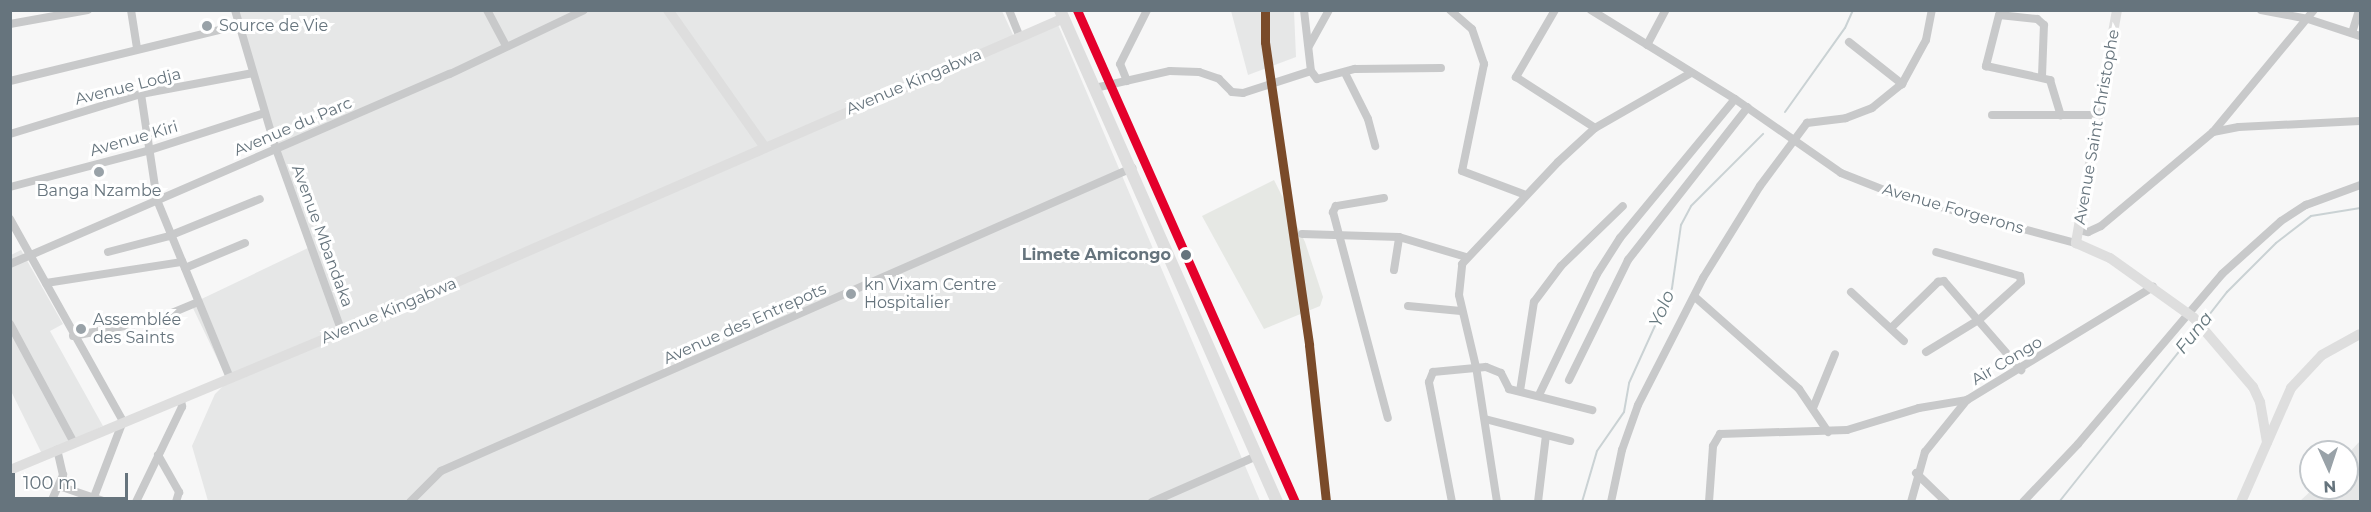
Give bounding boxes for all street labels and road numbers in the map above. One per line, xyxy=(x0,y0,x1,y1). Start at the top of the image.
street label: Avenue Saint Christophe xyxy=(2070,28,2124,226)
street label: Avenue Kingabwa xyxy=(843,45,985,119)
street label: Avenue Lodja xyxy=(73,65,183,109)
street label: Avenue du Parc xyxy=(231,93,355,161)
street label: Avenue Kiri xyxy=(88,117,180,161)
street label: Avenue Mbandaka xyxy=(287,162,357,310)
street label: Avenue Forgerons xyxy=(1880,180,2026,238)
street label: Avenue Kingabwa xyxy=(318,274,460,348)
street label: Avenue des Entrepots xyxy=(661,279,829,369)
street label: Air Congo xyxy=(1968,332,2046,390)

